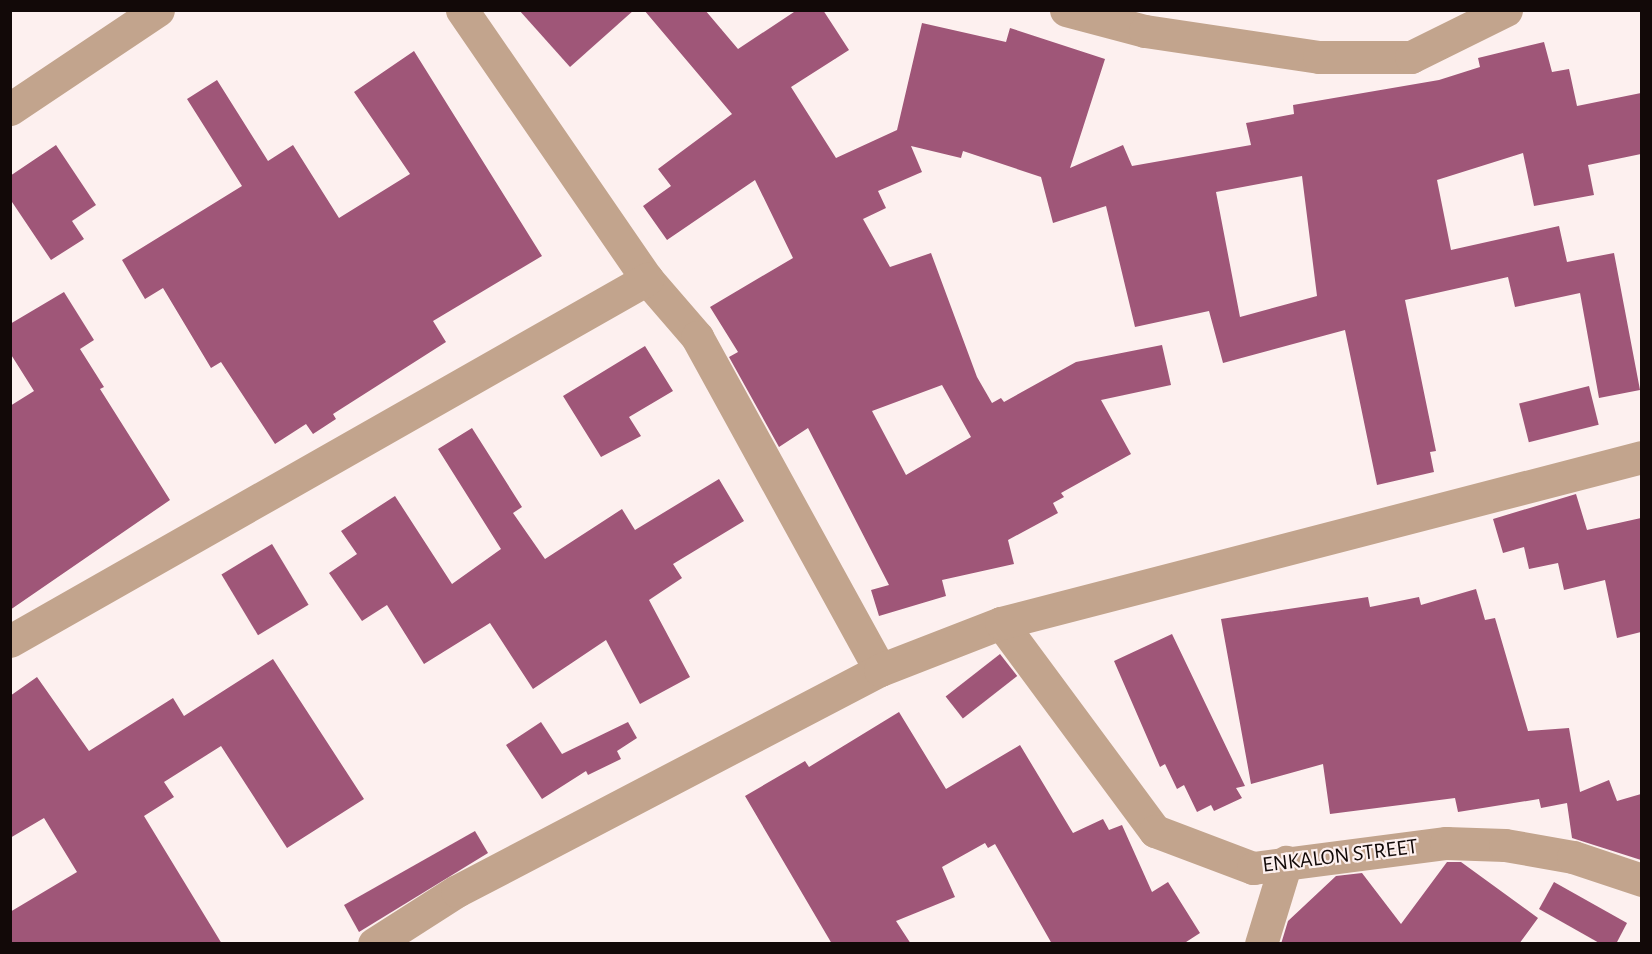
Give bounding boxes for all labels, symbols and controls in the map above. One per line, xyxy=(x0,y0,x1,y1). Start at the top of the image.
street label: ENKALON STREET xyxy=(1261,833,1419,879)

